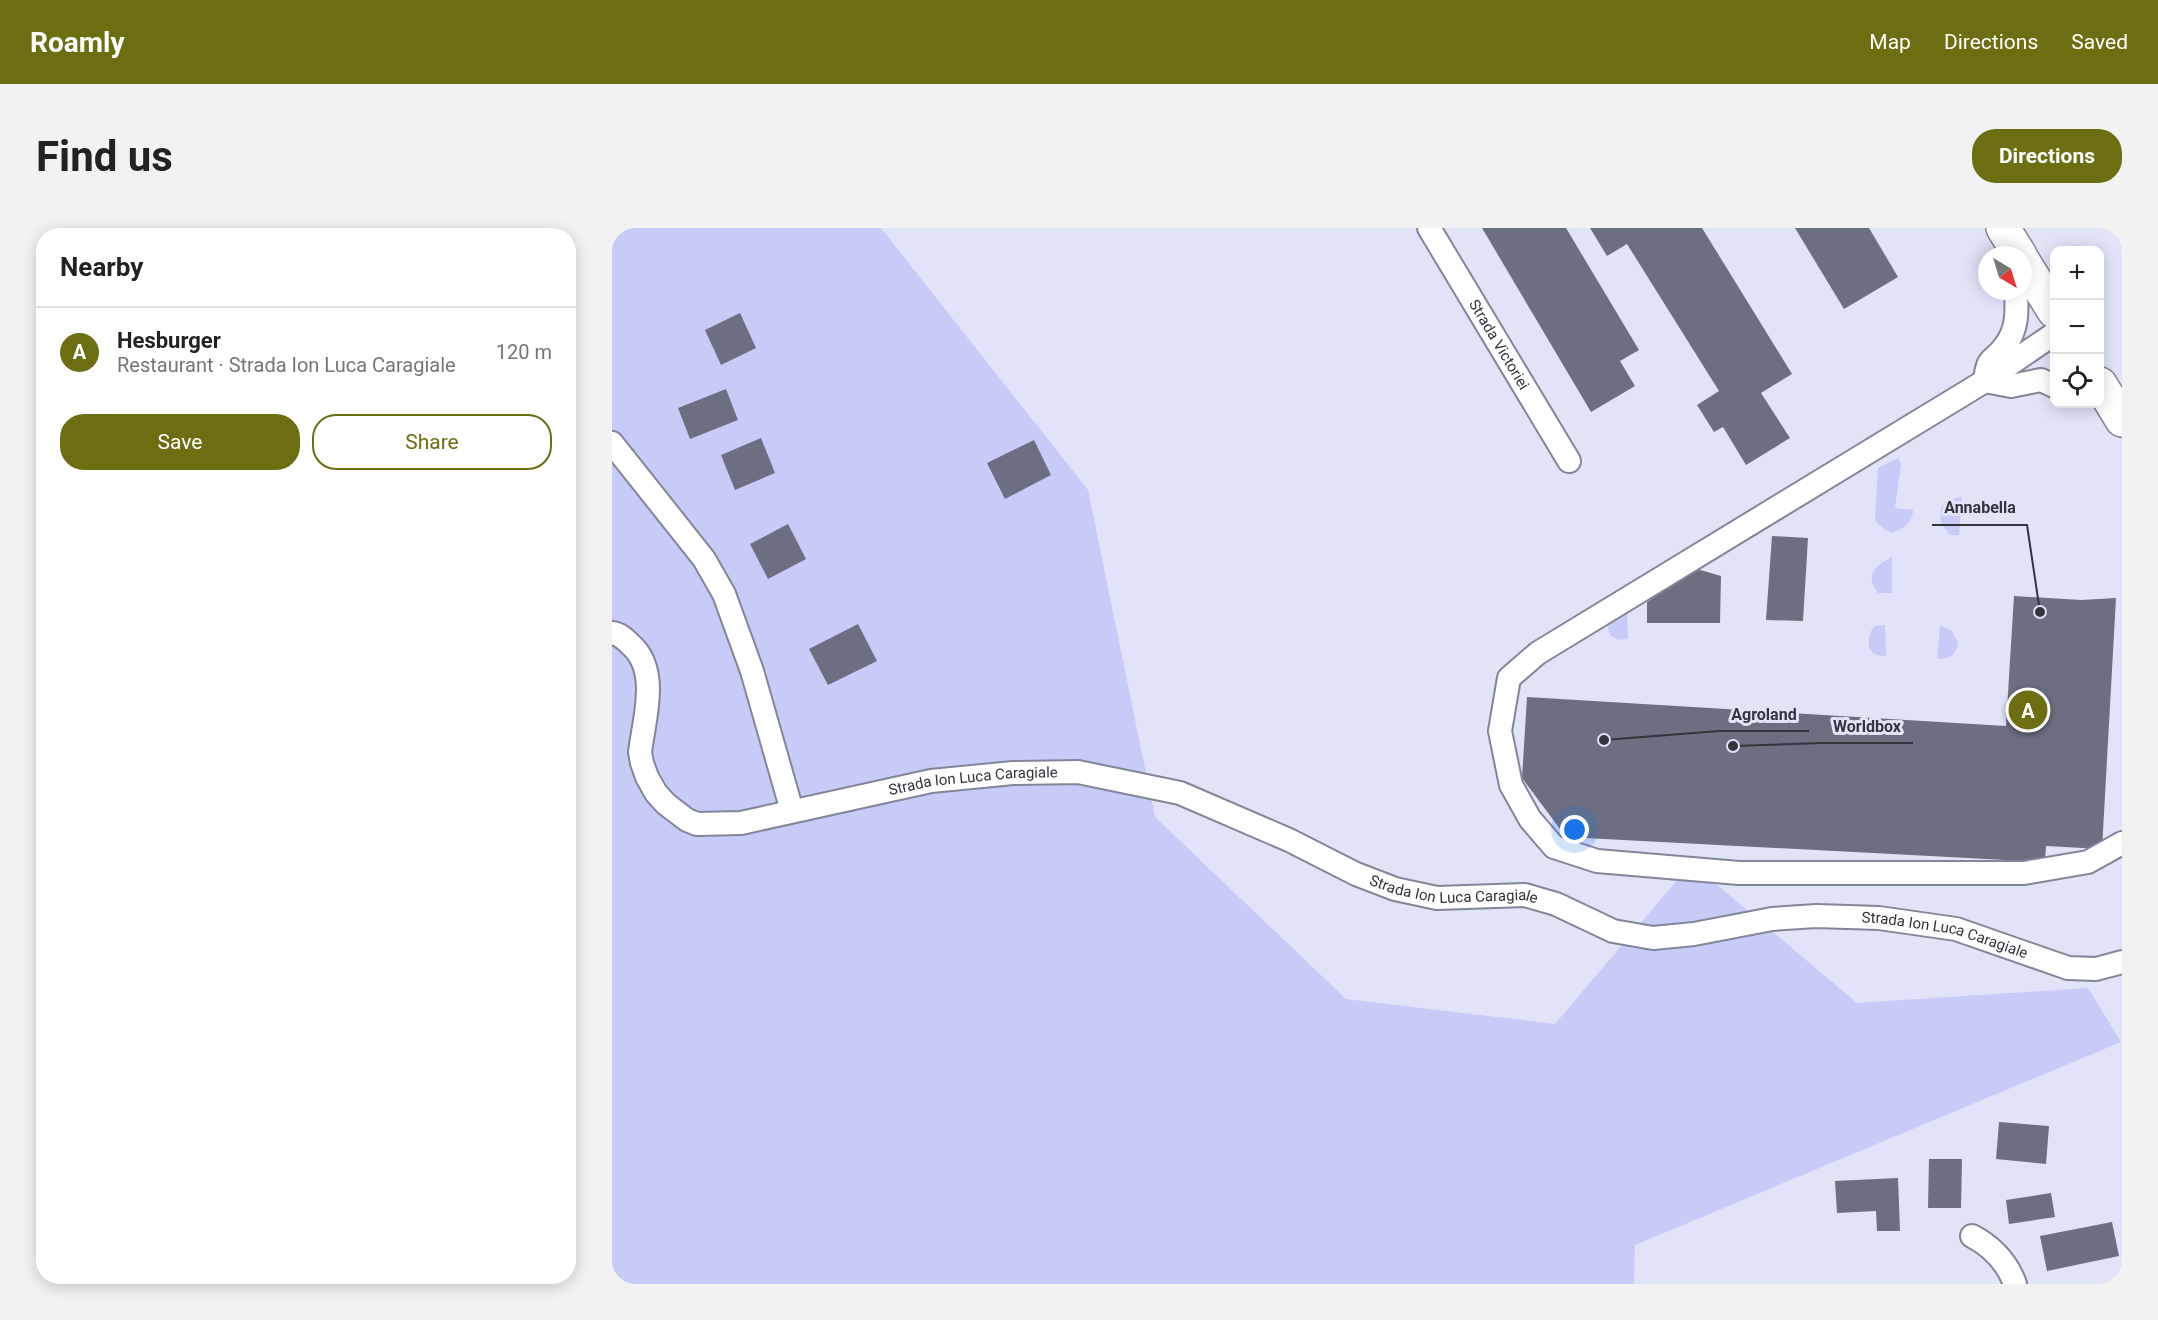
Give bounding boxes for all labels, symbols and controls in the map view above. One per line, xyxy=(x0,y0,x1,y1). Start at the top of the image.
text: Roamly xyxy=(30,26,125,59)
text: Map xyxy=(1869,30,1911,54)
text: Directions xyxy=(1944,30,2038,54)
text: Saved xyxy=(2071,30,2128,54)
button: Directions xyxy=(1972,129,2122,183)
text: Find us xyxy=(36,132,173,181)
north arrow xyxy=(1978,246,2032,300)
map controls xyxy=(2050,246,2104,408)
button: + xyxy=(2050,246,2104,300)
text: Nearby xyxy=(60,252,143,282)
street label: Strada Victoriei xyxy=(1465,296,1533,393)
button: − xyxy=(2050,300,2104,354)
text: Hesburger xyxy=(117,328,221,353)
text: A xyxy=(73,340,86,364)
text: 120 m xyxy=(496,340,552,364)
text: Restaurant · Strada Ion Luca Caragiale xyxy=(117,353,456,377)
button: locate xyxy=(2050,354,2104,408)
button: Save xyxy=(60,414,300,470)
button: Share xyxy=(312,414,552,470)
callout: Annabella xyxy=(1932,491,2027,525)
text: Annabella xyxy=(1944,498,2016,517)
pin: A xyxy=(2008,688,2048,732)
callout: Agroland xyxy=(1719,697,1809,731)
text: Agroland xyxy=(1731,705,1797,724)
callout: Worldbox xyxy=(1821,709,1913,743)
text: Worldbox xyxy=(1833,717,1902,736)
street label: Strada Ion Luca Caragiale xyxy=(887,763,1058,799)
your location xyxy=(1560,815,1589,844)
street label: Strada Ion Luca Caragiale xyxy=(1367,871,1540,907)
street label: Strada Ion Luca Caragiale xyxy=(1861,908,2030,962)

